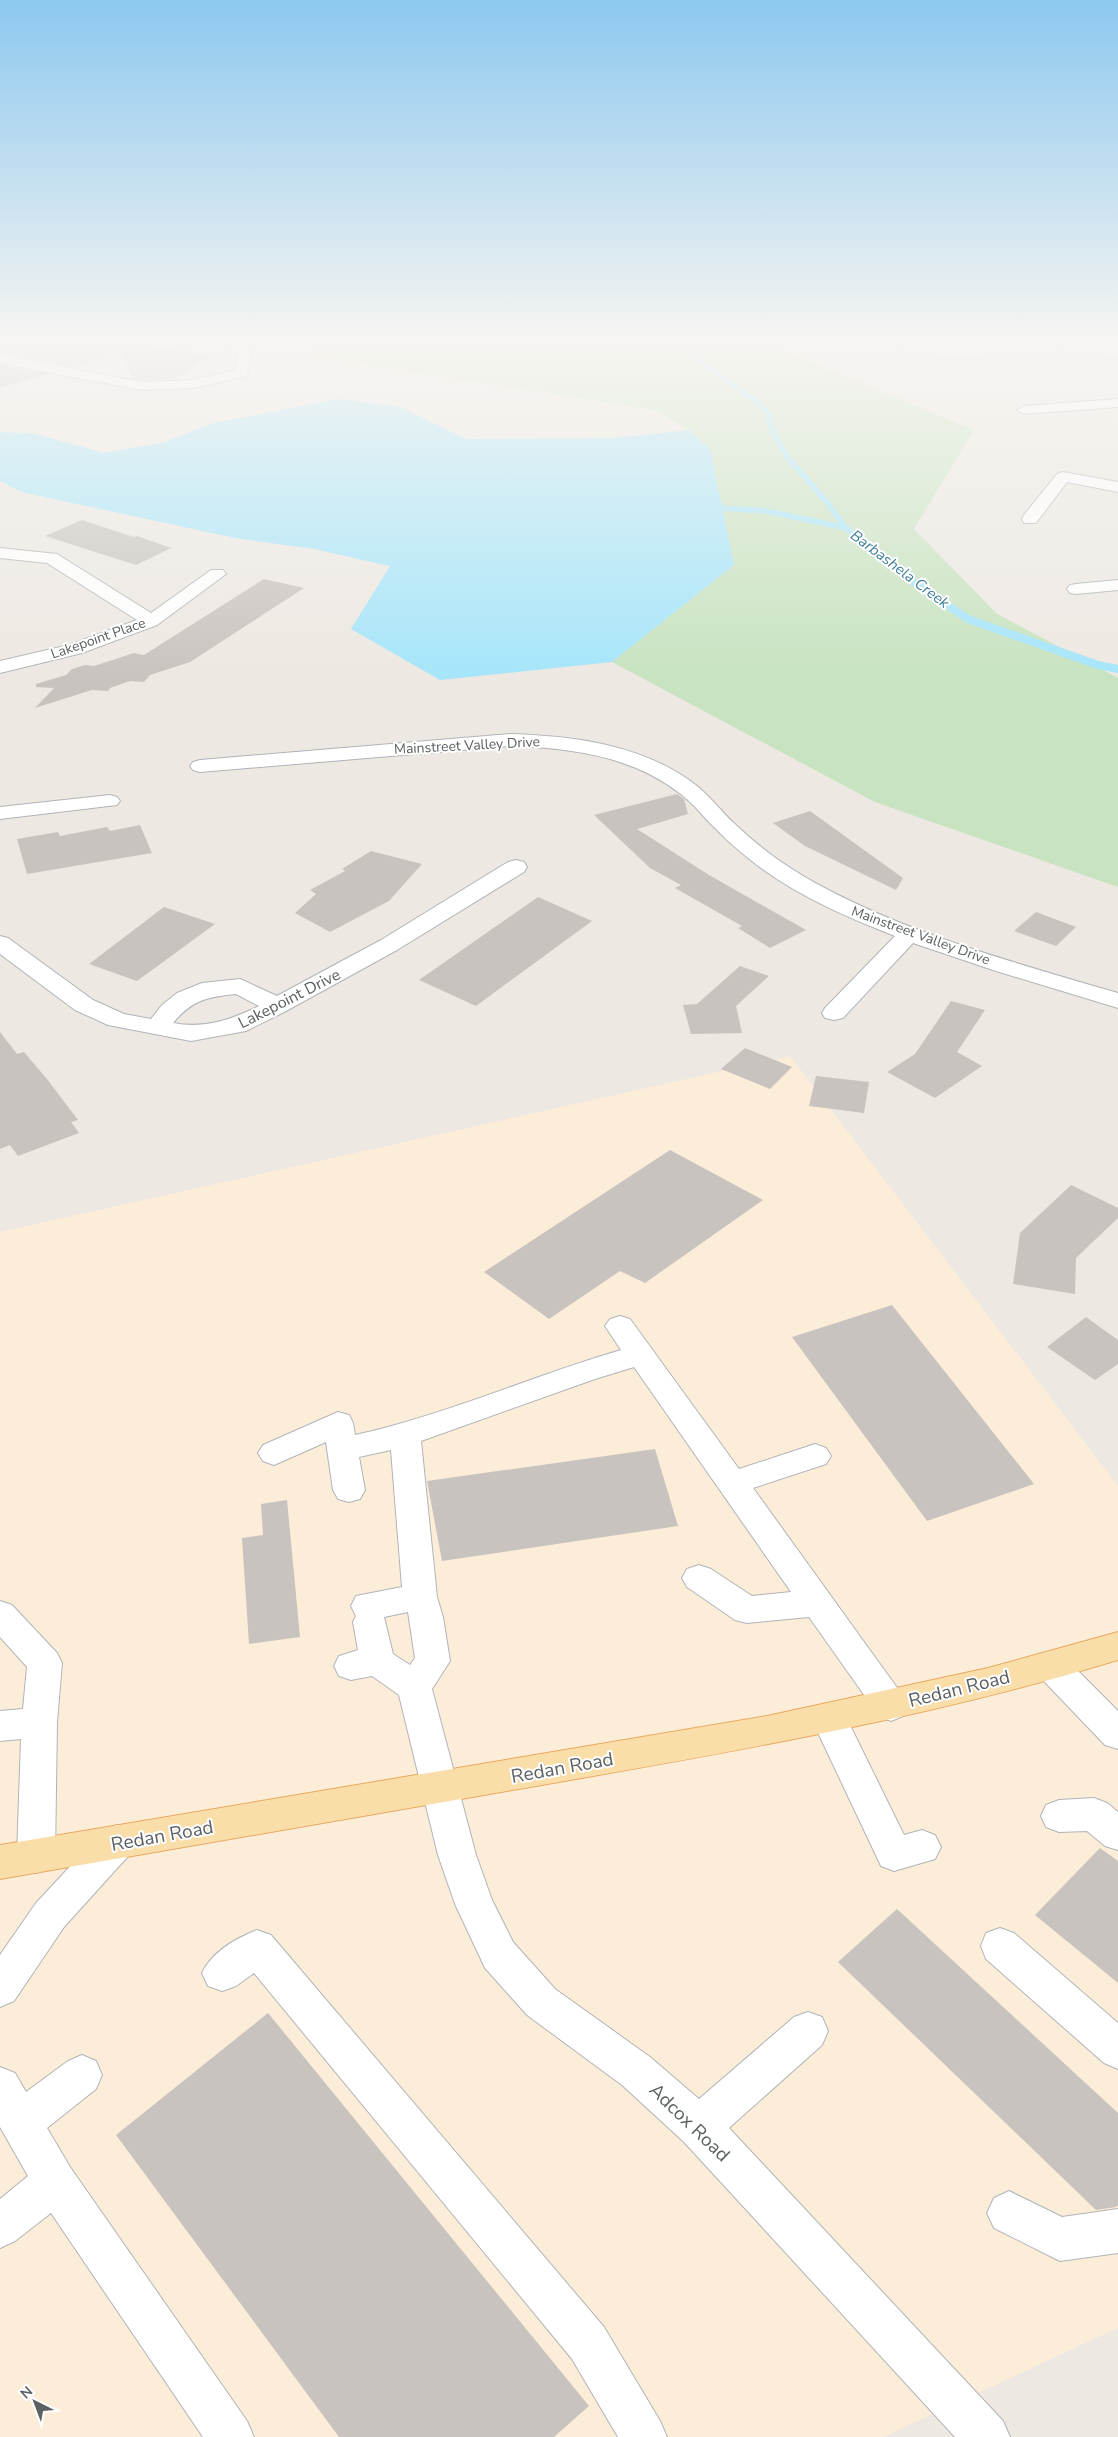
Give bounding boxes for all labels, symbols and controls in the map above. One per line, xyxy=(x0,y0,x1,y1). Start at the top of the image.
water label: Barbashela Creek xyxy=(846,525,954,613)
street label: Lakepoint Place xyxy=(48,613,148,664)
street label: Mainstreet Valley Drive xyxy=(393,732,541,759)
street label: Mainstreet Valley Drive xyxy=(849,902,993,969)
street label: Lakepoint Drive xyxy=(234,964,344,1034)
street label: Redan Road xyxy=(906,1664,1013,1714)
street label: Redan Road xyxy=(509,1746,615,1790)
street label: Redan Road xyxy=(109,1814,215,1858)
street label: Adcox Road xyxy=(643,2078,735,2168)
north arrow xyxy=(10,2377,60,2427)
text: N xyxy=(16,2382,37,2403)

